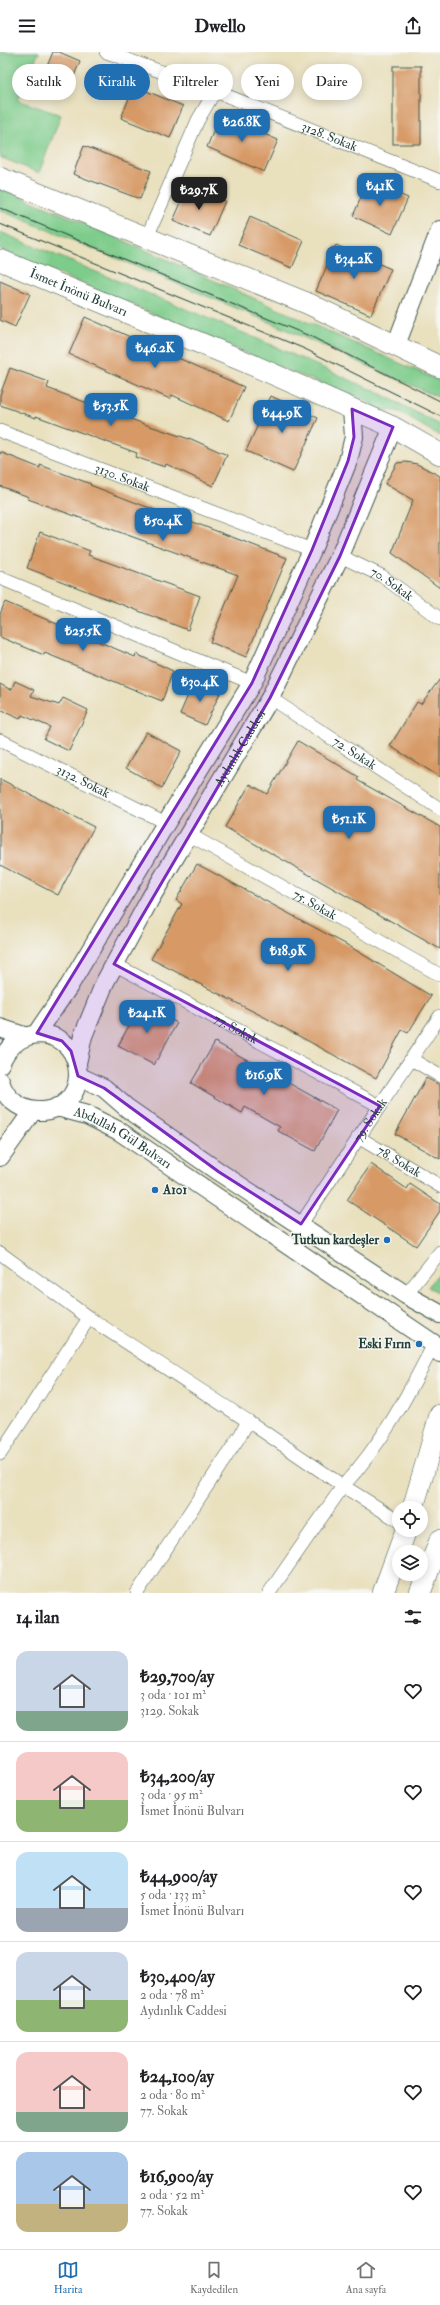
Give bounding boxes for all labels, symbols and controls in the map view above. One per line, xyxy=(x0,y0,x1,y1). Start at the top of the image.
icon: menu xyxy=(16,15,38,37)
text: Dwello xyxy=(195,15,245,38)
icon: share xyxy=(402,15,424,37)
chip: Satılık xyxy=(12,64,76,100)
chip: Kiralık xyxy=(84,64,150,100)
chip: Filtreler xyxy=(158,64,233,100)
chip: Yeni xyxy=(241,64,294,100)
chip: Daire xyxy=(302,64,362,100)
pin: ₺26.8K xyxy=(209,109,275,143)
text: ₺26.8K xyxy=(223,114,261,130)
street label: 3128. Sokak xyxy=(299,118,360,155)
pin: ₺41K xyxy=(356,173,404,207)
pin: ₺29.7K xyxy=(166,177,232,211)
text: ₺41K xyxy=(366,178,394,194)
text: ₺29.7K xyxy=(180,182,218,198)
pin: ₺34.2K xyxy=(321,246,387,280)
text: ₺34.2K xyxy=(335,251,373,267)
street label: İsmet İnönü Bulvarı xyxy=(27,264,130,320)
pin: ₺46.2K xyxy=(122,335,188,369)
text: ₺46.2K xyxy=(135,340,175,356)
pin: ₺53.5K xyxy=(78,393,144,427)
text: ₺53.5K xyxy=(93,398,129,414)
pin: ₺44.9K xyxy=(249,400,315,434)
text: ₺44.9K xyxy=(262,405,302,421)
street label: 3130. Sokak xyxy=(93,460,153,496)
pin: ₺50.4K xyxy=(130,508,196,542)
text: ₺50.4K xyxy=(144,513,182,529)
street label: 70. Sokak xyxy=(368,564,417,605)
pin: ₺25.5K xyxy=(50,618,116,652)
text: ₺25.5K xyxy=(65,623,101,639)
pin: ₺30.4K xyxy=(167,669,233,703)
text: ₺30.4K xyxy=(181,674,219,690)
street label: Aydınlık Caddesi xyxy=(210,706,269,791)
street label: 72. Sokak xyxy=(330,733,380,774)
street label: 3132. Sokak xyxy=(54,762,113,802)
pin: ₺51.1K xyxy=(316,806,382,840)
text: ₺51.1K xyxy=(332,811,366,827)
street label: 75. Sokak xyxy=(290,886,340,924)
pin: ₺18.9K xyxy=(255,938,321,972)
text: ₺18.9K xyxy=(270,943,306,959)
pin: ₺24.1K xyxy=(114,1000,180,1034)
text: ₺24.1K xyxy=(128,1005,166,1021)
street label: 77. Sokak xyxy=(211,1011,261,1048)
pin: ₺16.9K xyxy=(231,1062,297,1096)
text: ₺16.9K xyxy=(246,1067,282,1083)
street label: 79. Sokak xyxy=(350,1095,391,1145)
street label: Abdullah Gül Bulvarı xyxy=(71,1104,175,1172)
street label: 78. Sokak xyxy=(374,1142,425,1181)
place label: A101 xyxy=(162,1182,187,1198)
marker: A101 xyxy=(150,1185,160,1195)
place label: Tutkun kardeşler xyxy=(290,1232,380,1248)
marker: Tutkun kardeşler xyxy=(382,1235,392,1245)
place label: Eski Fırın xyxy=(358,1336,411,1352)
marker: Eski Fırın xyxy=(414,1339,424,1349)
map controls xyxy=(392,1501,428,1581)
button: locate xyxy=(392,1501,428,1537)
button: layers xyxy=(392,1545,428,1581)
icon: filters xyxy=(402,1606,424,1628)
text: 14 ilan xyxy=(16,1607,59,1628)
text: ₺29,700/ay xyxy=(140,1666,214,1687)
icon: home xyxy=(48,1667,96,1715)
icon: heart xyxy=(402,1680,424,1702)
text: 3 oda · 101 m² xyxy=(140,1687,206,1703)
text: 3129. Sokak xyxy=(140,1703,199,1719)
text: ₺34,200/ay xyxy=(140,1766,215,1787)
icon: home xyxy=(48,1768,96,1816)
icon: heart xyxy=(402,1781,424,1803)
text: 3 oda · 95 m² xyxy=(140,1787,203,1803)
text: İsmet İnönü Bulvarı xyxy=(140,1803,244,1819)
text: ₺44,900/ay xyxy=(140,1866,217,1887)
icon: home xyxy=(48,1868,96,1916)
icon: heart xyxy=(402,1881,424,1903)
text: 5 oda · 133 m² xyxy=(140,1887,206,1903)
text: İsmet İnönü Bulvarı xyxy=(140,1903,244,1919)
text: ₺30,400/ay xyxy=(140,1966,215,1987)
icon: home xyxy=(48,1968,96,2016)
icon: heart xyxy=(402,1981,424,2003)
text: 2 oda · 78 m² xyxy=(140,1987,204,2003)
text: Aydınlık Caddesi xyxy=(140,2003,227,2019)
text: ₺24,100/ay xyxy=(140,2066,214,2087)
icon: home xyxy=(48,2068,96,2116)
icon: heart xyxy=(402,2081,424,2103)
text: 2 oda · 80 m² xyxy=(140,2087,205,2103)
text: 77. Sokak xyxy=(140,2103,188,2119)
text: ₺16,900/ay xyxy=(140,2166,213,2187)
icon: home xyxy=(48,2168,96,2216)
icon: heart xyxy=(402,2181,424,2203)
text: 2 oda · 52 m² xyxy=(140,2187,204,2203)
text: 77. Sokak xyxy=(140,2203,188,2219)
tab: Harita xyxy=(54,2259,82,2296)
tab: Kaydedilen xyxy=(190,2259,238,2296)
tab: Ana sayfa xyxy=(346,2259,386,2296)

